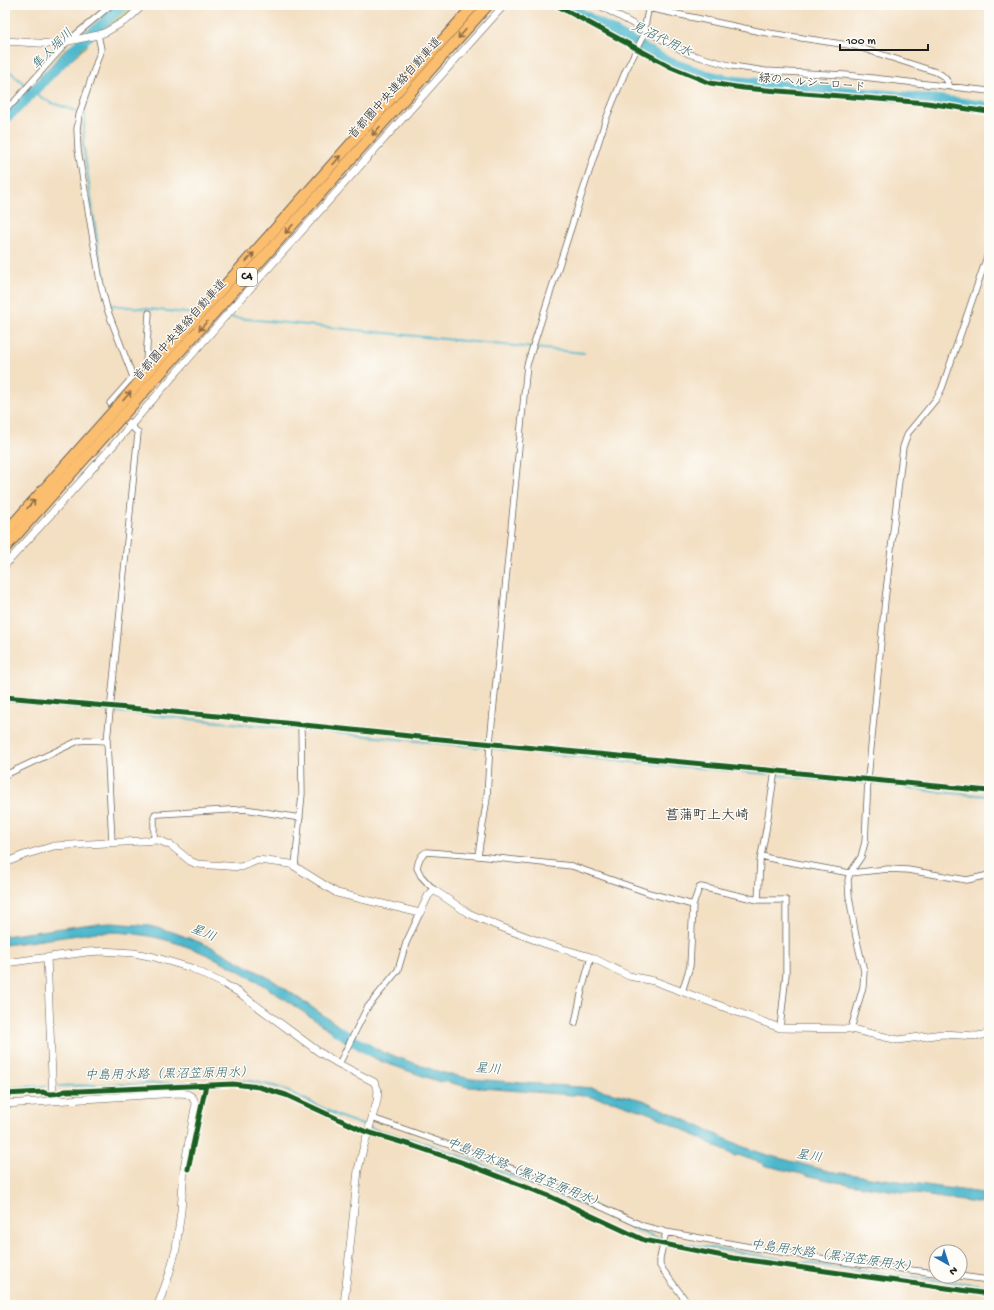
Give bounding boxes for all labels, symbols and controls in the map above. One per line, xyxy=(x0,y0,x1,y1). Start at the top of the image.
water label: 見沼代用水 xyxy=(628,18,694,61)
water label: 隼人堀川 xyxy=(29,26,77,74)
scale bar xyxy=(840,26,928,52)
one-way arrow xyxy=(457,29,467,39)
street label: 首都圏中央連絡自動車道 xyxy=(346,35,445,143)
text: 100 m xyxy=(845,35,876,49)
street label: 緑のヘルシーロード xyxy=(758,71,866,96)
one-way arrow xyxy=(371,126,380,137)
one-way arrow xyxy=(332,155,341,165)
one-way arrow xyxy=(285,224,294,234)
one-way arrow xyxy=(246,252,255,263)
road number: C4 xyxy=(237,268,257,286)
street label: 首都圏中央連絡自動車道 xyxy=(131,277,230,385)
one-way arrow xyxy=(198,321,208,331)
one-way arrow xyxy=(122,391,131,402)
one-way arrow xyxy=(26,499,36,509)
district label: 菖蒲町上大崎 xyxy=(665,808,749,825)
water label: 星川 xyxy=(188,922,218,946)
water label: 星川 xyxy=(475,1062,501,1078)
water label: 中島用水路（黒沼笠原用水） xyxy=(84,1065,254,1084)
water label: 中島用水路（黒沼笠原用水） xyxy=(444,1134,607,1213)
water label: 星川 xyxy=(795,1147,823,1167)
water label: 中島用水路（黒沼笠原用水） xyxy=(749,1237,919,1276)
north arrow xyxy=(928,1244,968,1284)
text: N xyxy=(946,1263,960,1277)

